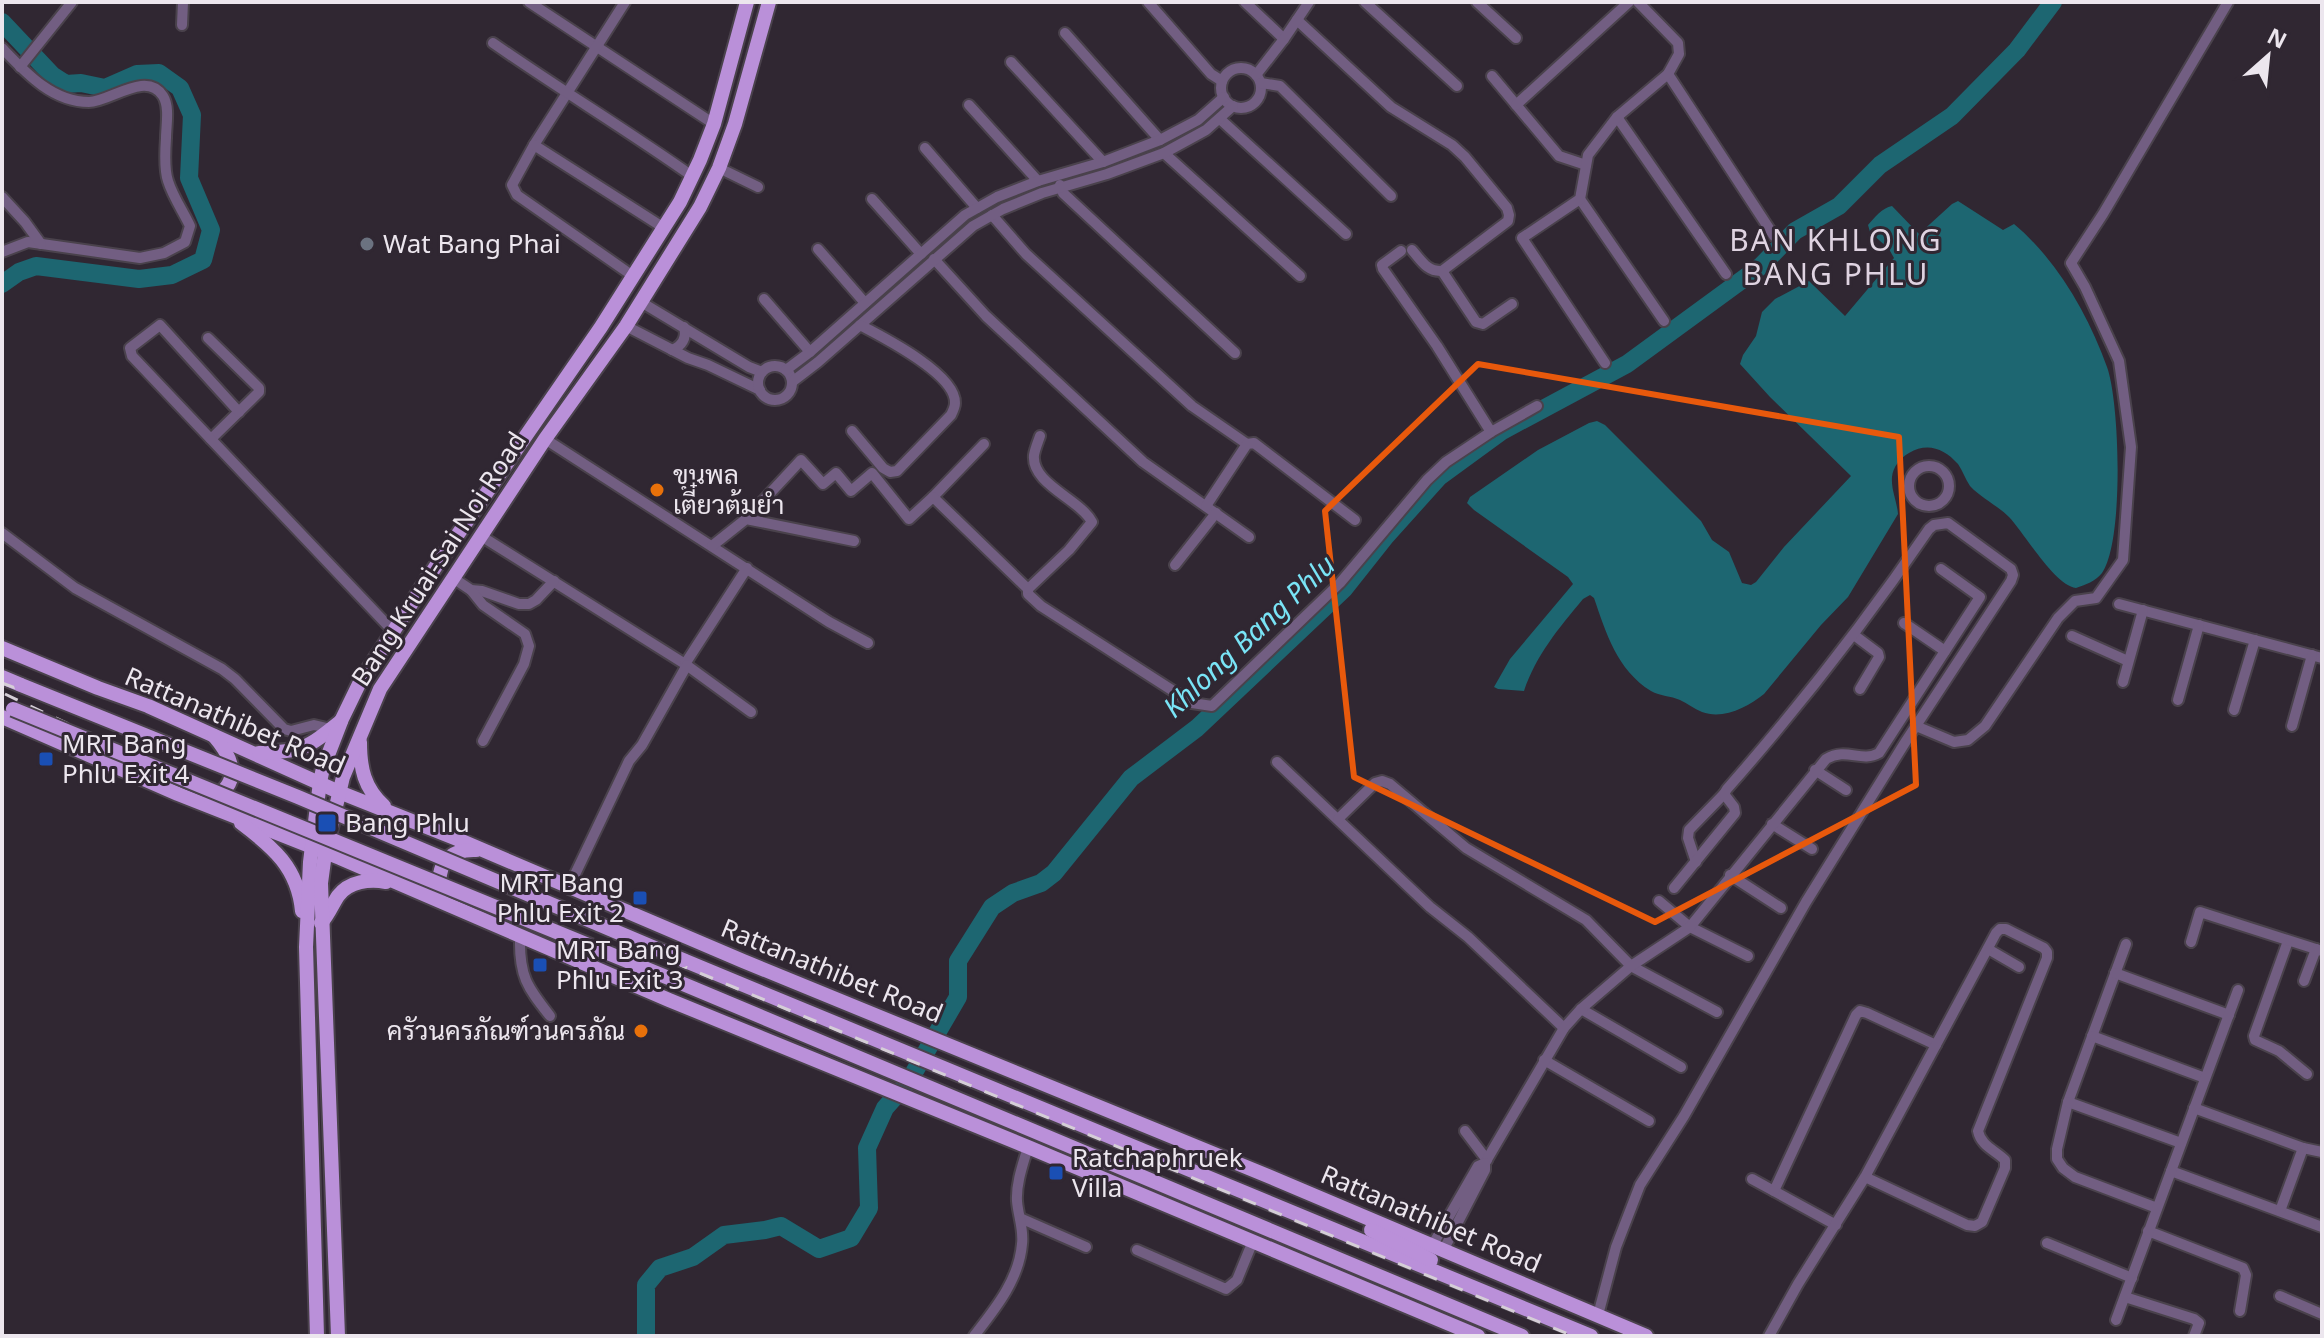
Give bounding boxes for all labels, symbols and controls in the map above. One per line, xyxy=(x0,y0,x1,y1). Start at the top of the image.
north arrow xyxy=(2228,16,2308,96)
text: N xyxy=(2263,20,2292,55)
district label: BAN KHLONG BANG PHLU xyxy=(1729,219,1943,294)
place label: Wat Bang Phai xyxy=(383,225,561,261)
marker: Wat Bang Phai xyxy=(358,235,376,253)
street label: Bang Kruai-Sai Noi Road xyxy=(342,424,534,693)
place label: ขุนพล เตี๋ยวต้มยำ xyxy=(673,456,784,522)
marker: ขุนพล เตี๋ยวต้มยำ xyxy=(648,481,666,499)
water label: Khlong Bang Phlu xyxy=(1154,545,1343,725)
street label: Rattanathibet Road xyxy=(120,657,351,783)
place label: MRT Bang Phlu Exit 4 xyxy=(62,725,189,791)
marker: MRT Bang Phlu Exit 4 xyxy=(37,750,55,768)
place label: Bang Phlu xyxy=(345,804,470,840)
marker: Bang Phlu xyxy=(316,812,338,834)
place label: MRT Bang Phlu Exit 2 xyxy=(497,864,624,930)
marker: MRT Bang Phlu Exit 2 xyxy=(631,889,649,907)
street label: Rattanathibet Road xyxy=(716,909,949,1031)
place label: MRT Bang Phlu Exit 3 xyxy=(556,931,683,997)
marker: MRT Bang Phlu Exit 3 xyxy=(531,956,549,974)
place label: ครัวนครภัณฑ์วนครภัณ xyxy=(387,1012,625,1048)
marker: ครัวนครภัณฑ์วนครภัณ xyxy=(632,1022,650,1040)
place label: Ratchaphruek Villa xyxy=(1072,1139,1243,1205)
street label: Rattanathibet Road xyxy=(1316,1155,1547,1281)
marker: Ratchaphruek Villa xyxy=(1047,1164,1065,1182)

